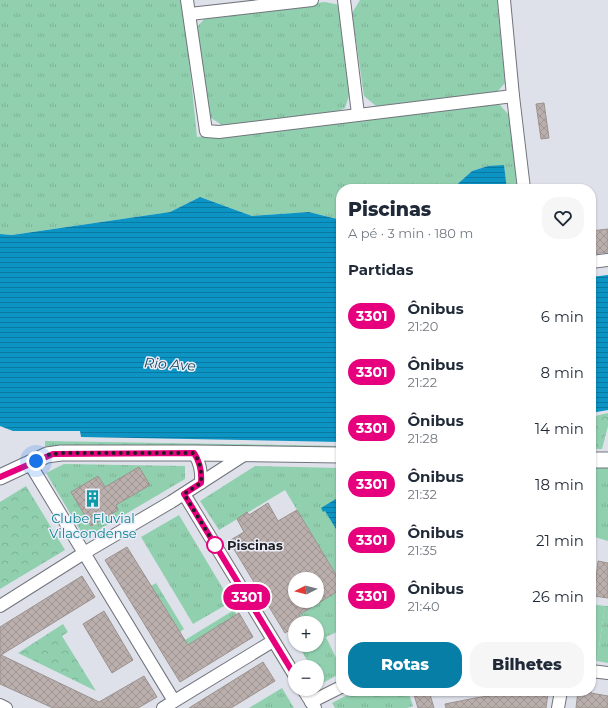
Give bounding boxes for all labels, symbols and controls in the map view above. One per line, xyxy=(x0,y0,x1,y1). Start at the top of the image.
button: heart xyxy=(542,197,584,239)
text: Piscinas xyxy=(348,198,431,221)
text: A pé · 3 min · 180 m xyxy=(348,225,473,241)
text: Partidas xyxy=(348,260,413,279)
text: Ônibus xyxy=(407,299,464,318)
text: 3301 xyxy=(356,307,387,325)
text: 6 min xyxy=(541,307,584,326)
text: 21:20 xyxy=(407,318,438,334)
water label: Rio Ave xyxy=(144,353,196,375)
text: Ônibus xyxy=(407,355,464,374)
text: 3301 xyxy=(356,363,387,381)
text: 8 min xyxy=(540,363,584,382)
text: 21:22 xyxy=(407,374,437,390)
text: Ônibus xyxy=(407,411,464,430)
text: 3301 xyxy=(356,419,387,437)
text: 14 min xyxy=(535,419,584,438)
text: 21:28 xyxy=(407,430,438,446)
your location xyxy=(26,451,46,471)
text: Ônibus xyxy=(407,467,464,486)
text: 3301 xyxy=(356,475,387,493)
text: 18 min xyxy=(535,475,584,494)
text: 21:32 xyxy=(407,486,437,502)
building icon: Clube Fluvial Vilacondense xyxy=(83,489,103,509)
place label: Clube Fluvial Vilacondense xyxy=(49,510,137,541)
text: Ônibus xyxy=(407,523,464,542)
text: 3301 xyxy=(356,531,387,549)
text: 21 min xyxy=(536,531,584,550)
marker: Piscinas xyxy=(206,536,224,554)
place label: Piscinas xyxy=(227,537,283,553)
text: 21:35 xyxy=(407,542,437,558)
north arrow xyxy=(288,572,324,608)
map controls xyxy=(288,572,324,696)
text: Ônibus xyxy=(407,579,464,598)
line badge: 3301 xyxy=(219,584,275,610)
text: 3301 xyxy=(356,587,387,605)
text: 26 min xyxy=(532,587,584,606)
text: 3301 xyxy=(231,588,263,606)
text: 21:40 xyxy=(407,598,440,614)
button: + xyxy=(288,616,324,652)
button: Rotas xyxy=(348,642,462,688)
button: Bilhetes xyxy=(470,642,584,688)
button: − xyxy=(288,660,324,696)

